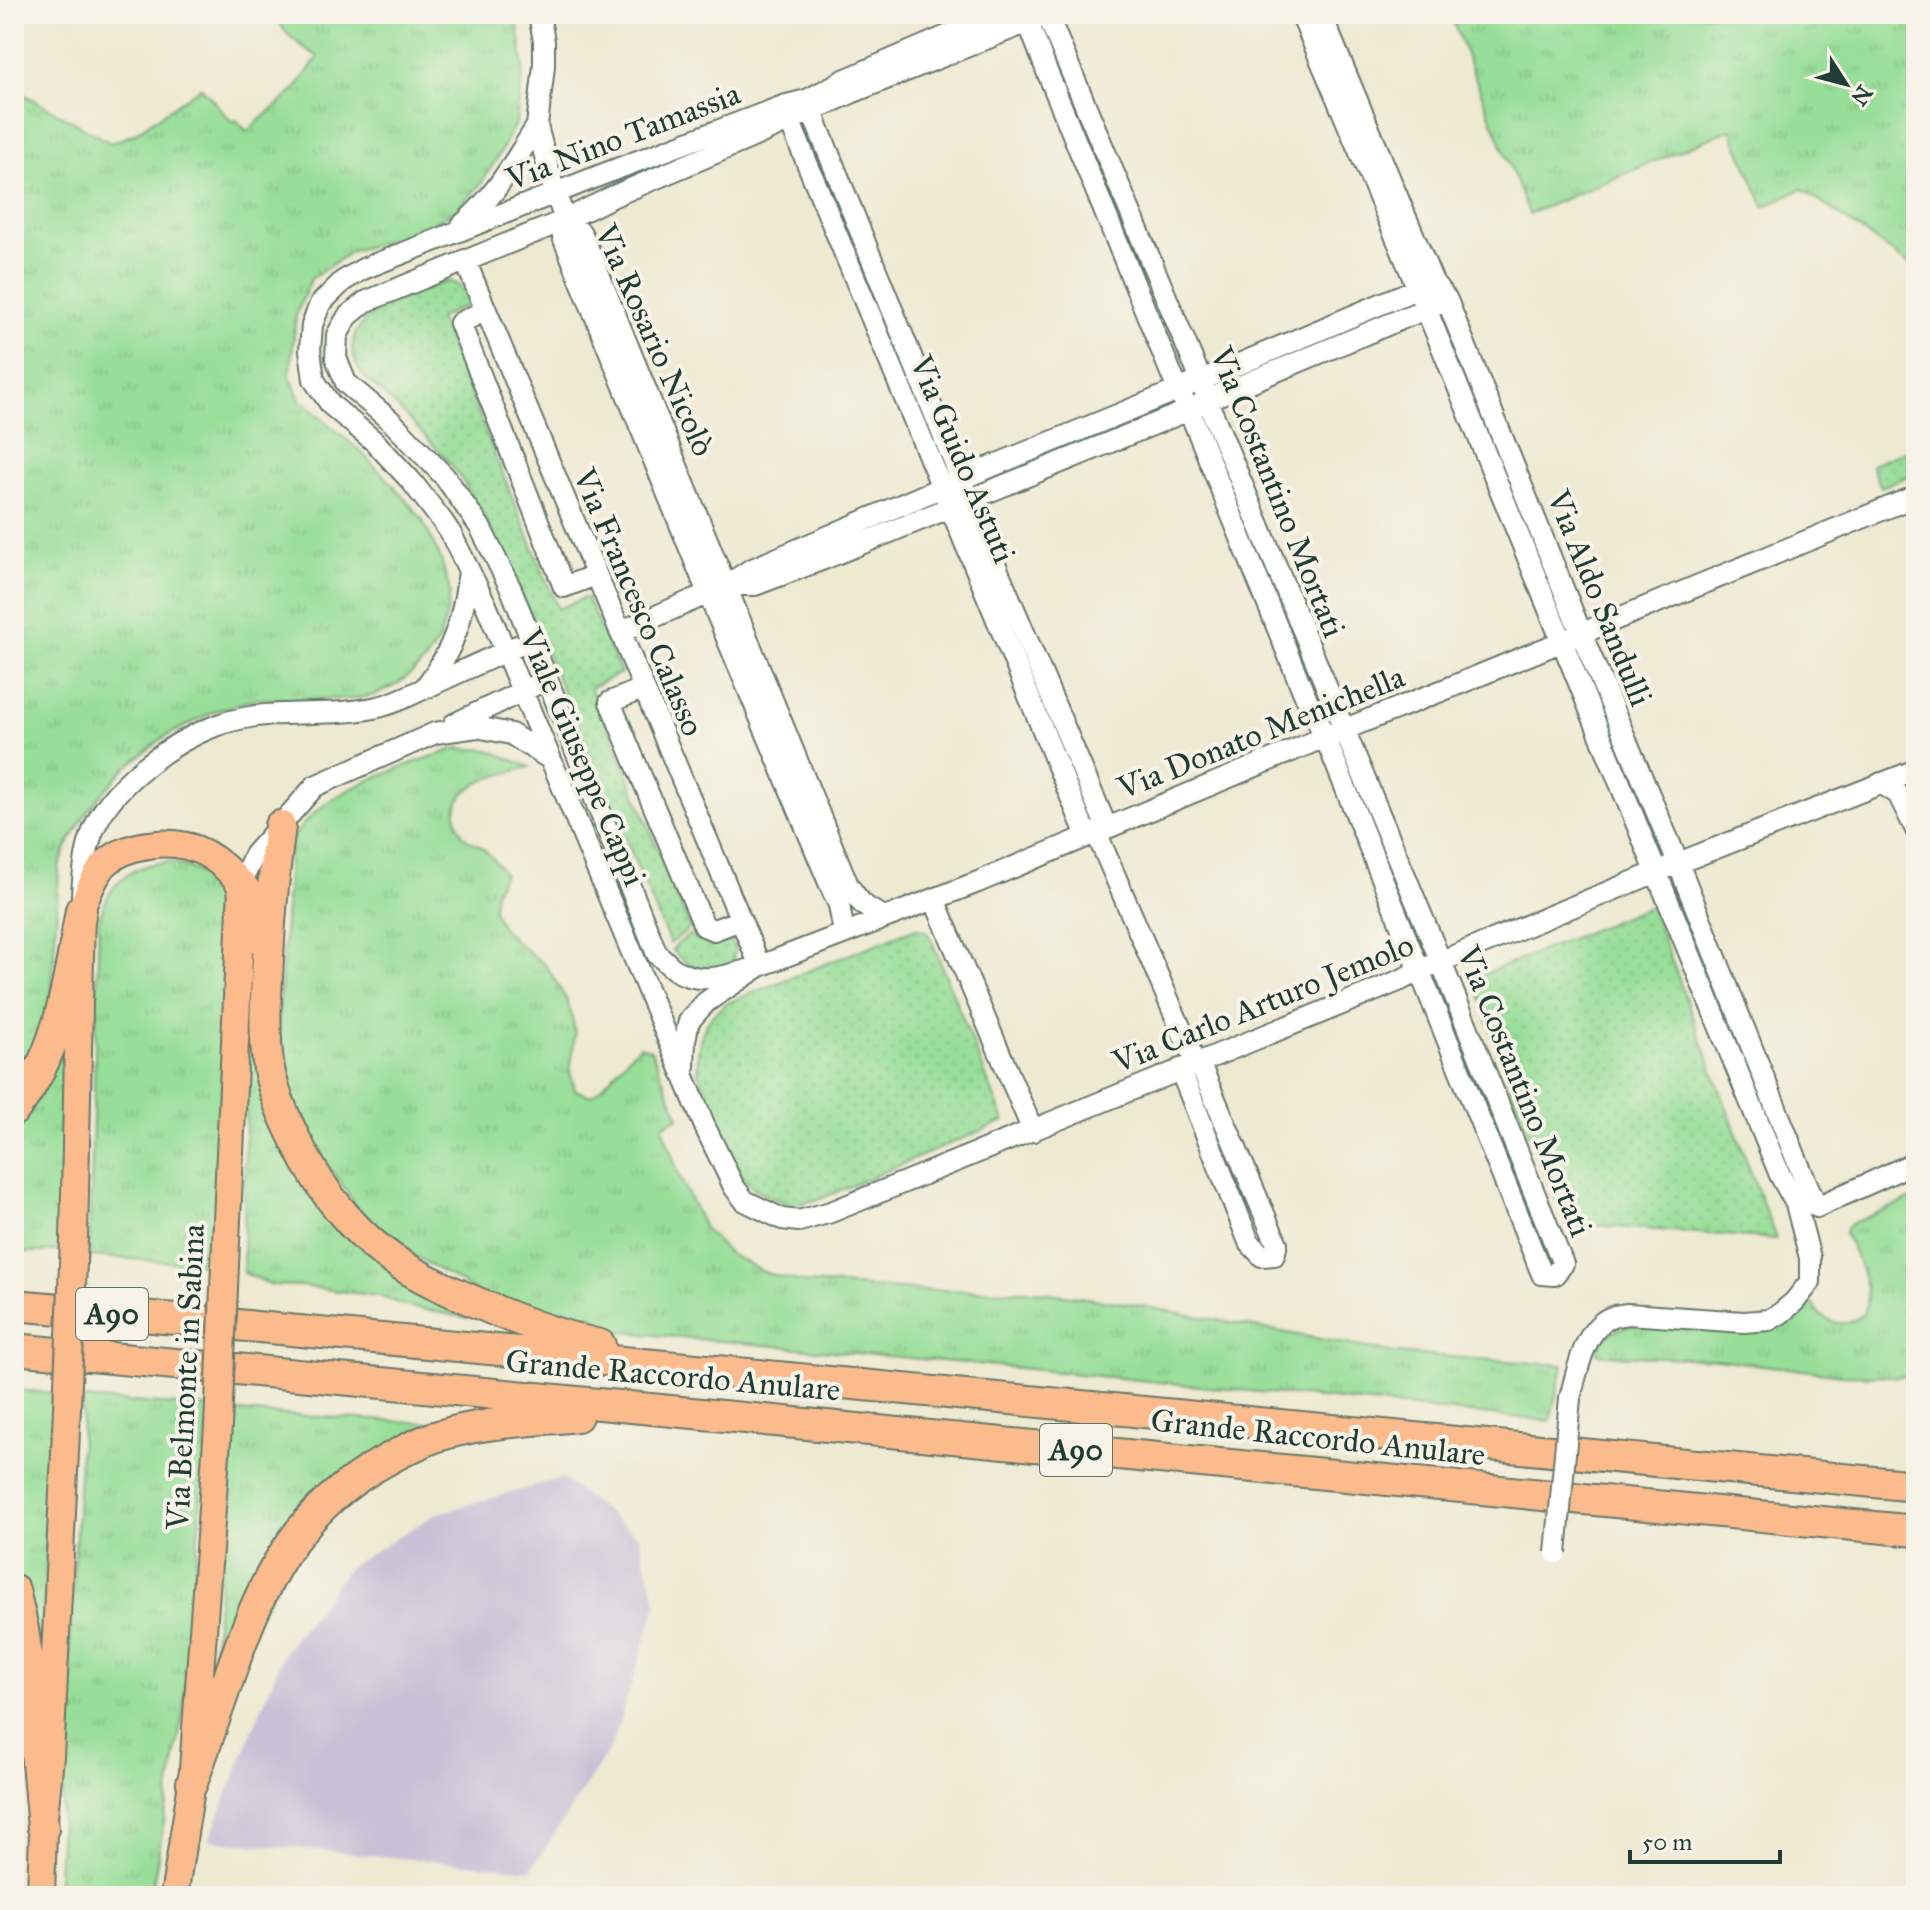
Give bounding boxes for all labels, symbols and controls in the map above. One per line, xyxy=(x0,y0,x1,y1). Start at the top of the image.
north arrow xyxy=(1806,44,1886,124)
street label: Via Nino Tamassia xyxy=(500,74,746,199)
text: N xyxy=(1845,80,1878,111)
street label: Via Rosario Nicolò xyxy=(586,217,723,462)
street label: Via Costantino Mortati xyxy=(1201,340,1354,643)
street label: Via Guido Astuti xyxy=(901,349,1024,569)
street label: Via Francesco Calasso xyxy=(564,462,713,742)
street label: Via Aldo Sandulli xyxy=(1538,484,1661,712)
street label: Viale Giuseppe Cappi xyxy=(510,622,654,892)
street label: Via Donato Menichella xyxy=(1111,657,1411,808)
street label: Via Carlo Arturo Jemolo xyxy=(1106,925,1419,1082)
street label: Via Costantino Mortati xyxy=(1448,939,1601,1242)
street label: Via Belmonte in Sabina xyxy=(158,1223,213,1532)
road number: A90 xyxy=(76,1288,148,1340)
street label: Grande Raccordo Anulare xyxy=(504,1341,842,1410)
street label: Grande Raccordo Anulare xyxy=(1149,1401,1487,1474)
road number: A90 xyxy=(1040,1424,1112,1476)
scale bar xyxy=(1630,1814,1780,1864)
text: 50 m xyxy=(1642,1827,1692,1857)

